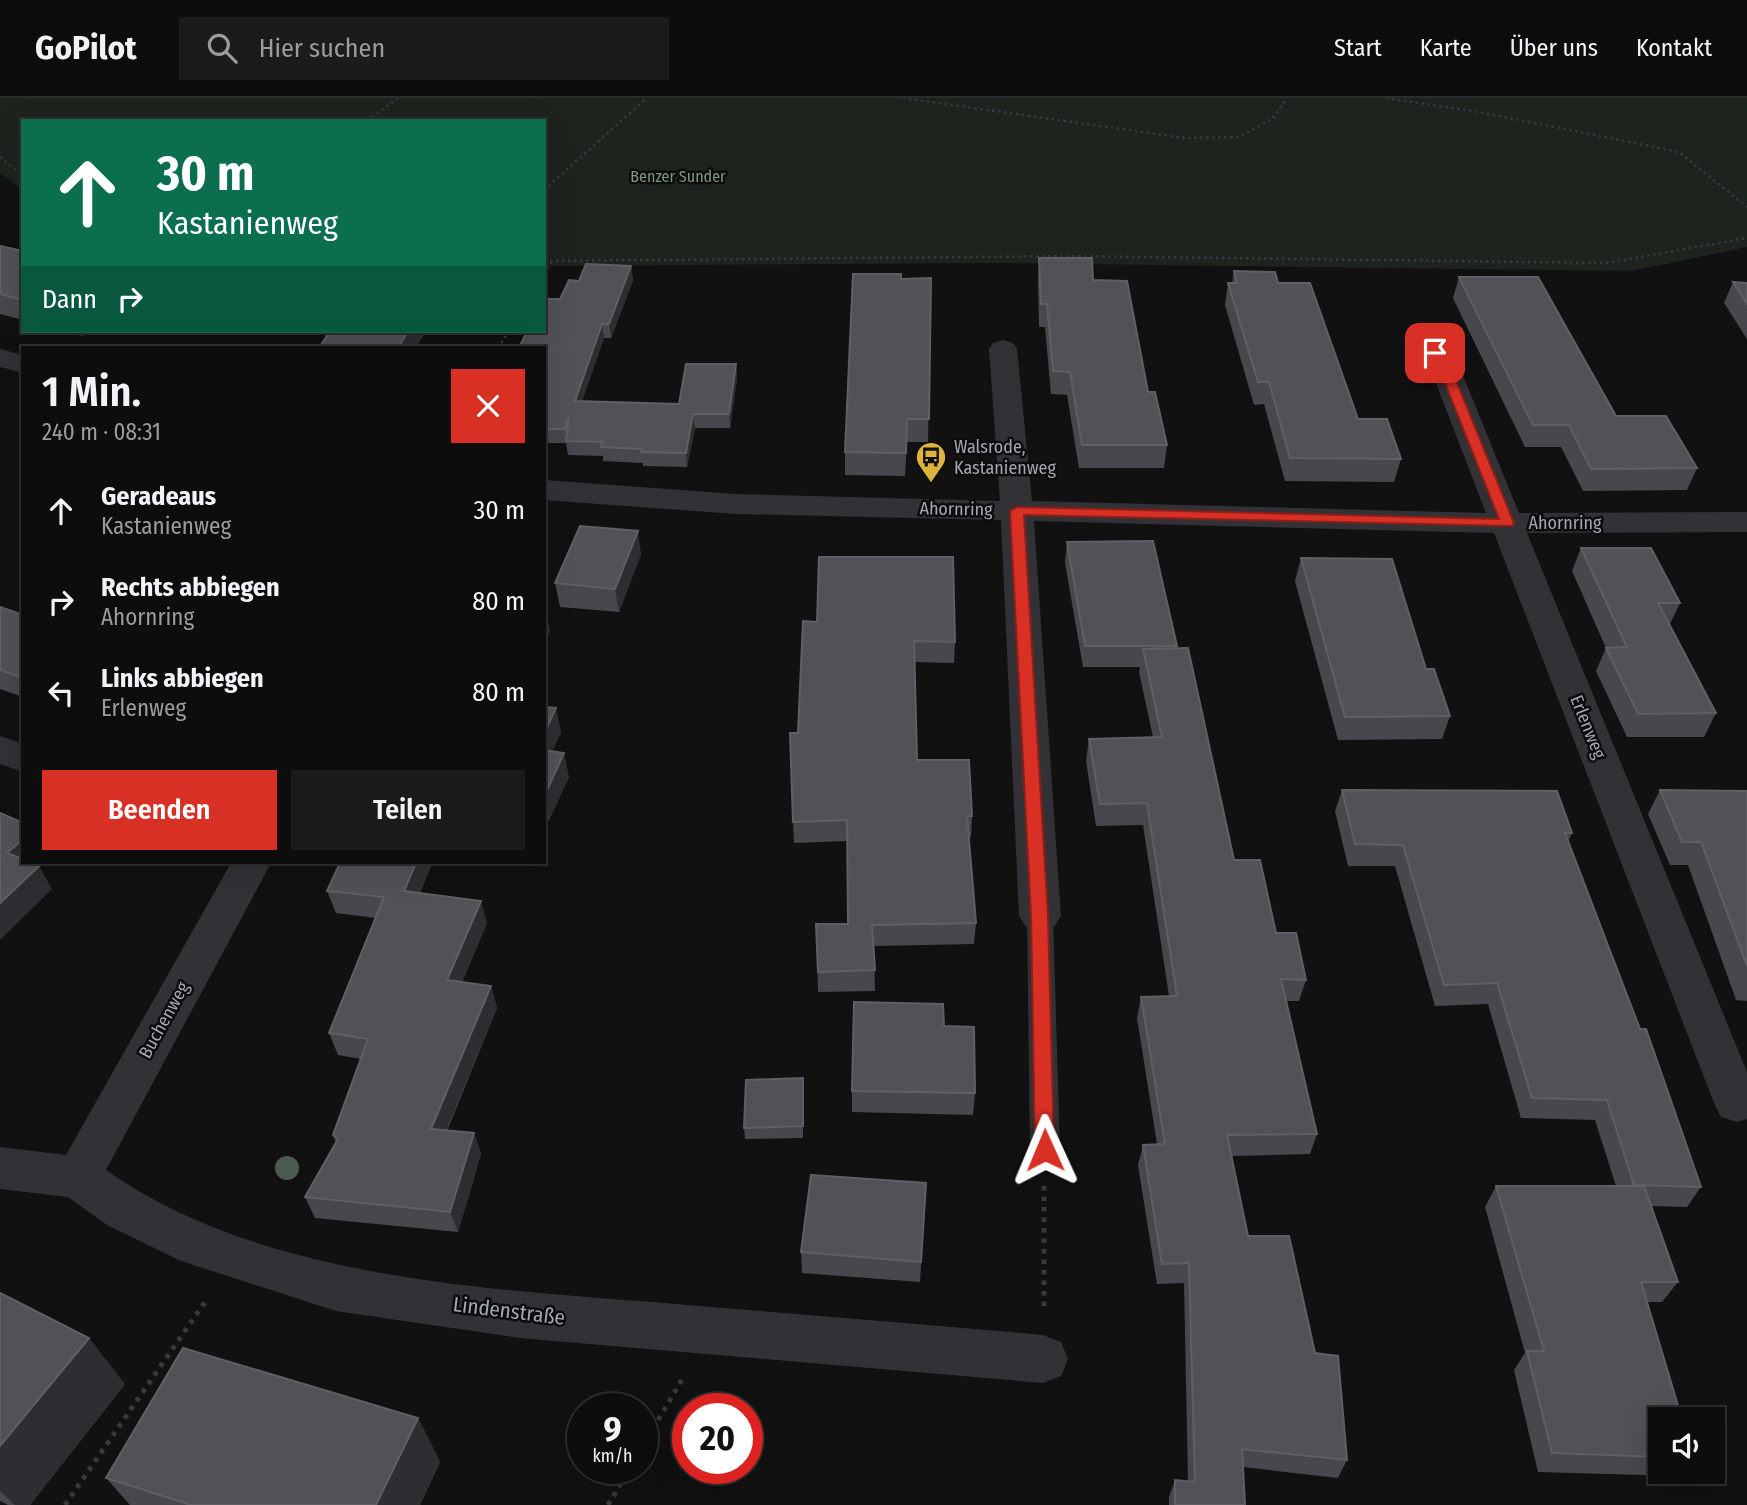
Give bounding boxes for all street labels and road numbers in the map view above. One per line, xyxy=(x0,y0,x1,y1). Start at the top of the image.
street label: Ahornring xyxy=(919,497,993,521)
street label: Ahornring xyxy=(1529,512,1602,534)
street label: Erlenweg xyxy=(1565,692,1611,763)
street label: Buchenweg xyxy=(134,977,194,1062)
street label: Lindenstraße xyxy=(451,1291,567,1331)

